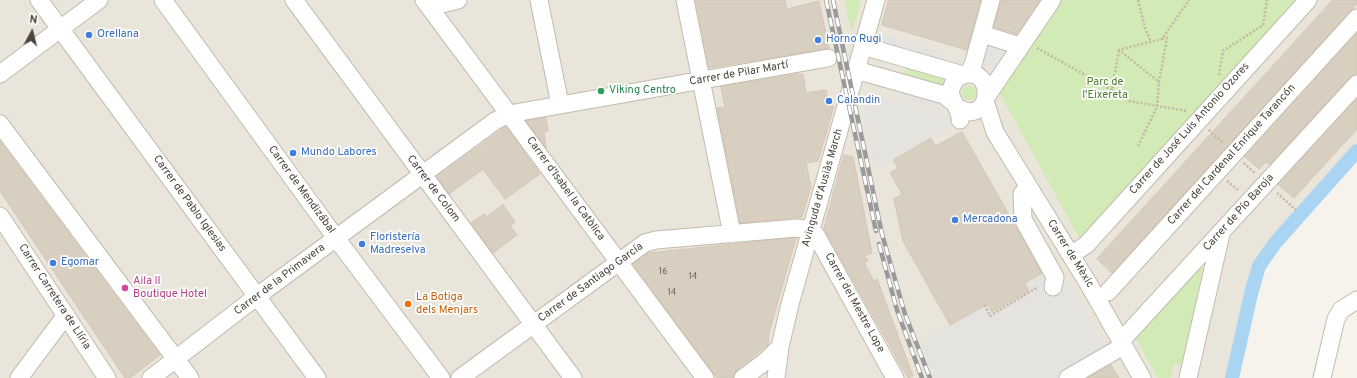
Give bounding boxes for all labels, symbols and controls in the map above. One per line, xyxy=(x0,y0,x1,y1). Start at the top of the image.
north arrow xyxy=(12,12,52,52)
text: N xyxy=(29,13,38,28)
place label: Orellana xyxy=(97,28,139,42)
marker: Orellana xyxy=(84,30,94,40)
place label: Horno Rugi xyxy=(826,33,881,47)
marker: Horno Rugi xyxy=(813,35,823,45)
street label: Carrer de Pilar Martí xyxy=(689,59,789,89)
street label: Carrer de José Luis Antonio Ozores xyxy=(1127,60,1253,198)
park label: Parc de l'Eixereta xyxy=(1082,76,1128,102)
street label: Carrer del Cardenal Enrique Tarancón xyxy=(1165,82,1299,228)
place label: Viking Centro xyxy=(609,84,676,98)
marker: Viking Centro xyxy=(596,86,606,96)
place label: Calandin xyxy=(837,94,880,108)
marker: Calandin xyxy=(824,96,834,106)
street label: Avinguda d'Ausiàs March xyxy=(800,127,846,249)
street label: Carrer d'Isabel la Catòlica xyxy=(523,134,607,244)
street label: Carrer de Mendizábal xyxy=(265,143,337,237)
place label: Mundo Labores xyxy=(301,146,377,160)
marker: Mundo Labores xyxy=(288,148,298,158)
street label: Carrer de Pablo Iglesias xyxy=(150,153,228,255)
street label: Carrer de Colom xyxy=(404,153,462,225)
street label: Carrer de Pío Baroja xyxy=(1201,172,1277,254)
place label: Mercadona xyxy=(963,213,1018,227)
marker: Mercadona xyxy=(950,215,960,225)
street label: Carrer de Mèxic xyxy=(1044,218,1096,290)
place label: Floristería Madreselva xyxy=(370,231,426,257)
marker: Floristería Madreselva xyxy=(357,239,367,249)
street label: Carrer de Santiago García xyxy=(536,240,646,326)
street label: Carrer de la Primavera xyxy=(232,241,328,319)
street label: Carrer Carretera de Llíria xyxy=(15,242,93,352)
street label: Carrer del Mestre Lope xyxy=(821,251,887,355)
place label: Egomar xyxy=(61,256,99,270)
marker: Egomar xyxy=(48,258,58,268)
house number: 16 xyxy=(659,267,667,277)
house number: 14 xyxy=(689,272,697,282)
place label: Aila II Boutique Hotel xyxy=(133,275,207,301)
marker: Aila II Boutique Hotel xyxy=(120,283,130,293)
house number: 14 xyxy=(668,288,676,298)
place label: La Botiga dels Menjars xyxy=(416,291,478,317)
marker: La Botiga dels Menjars xyxy=(403,299,413,309)

